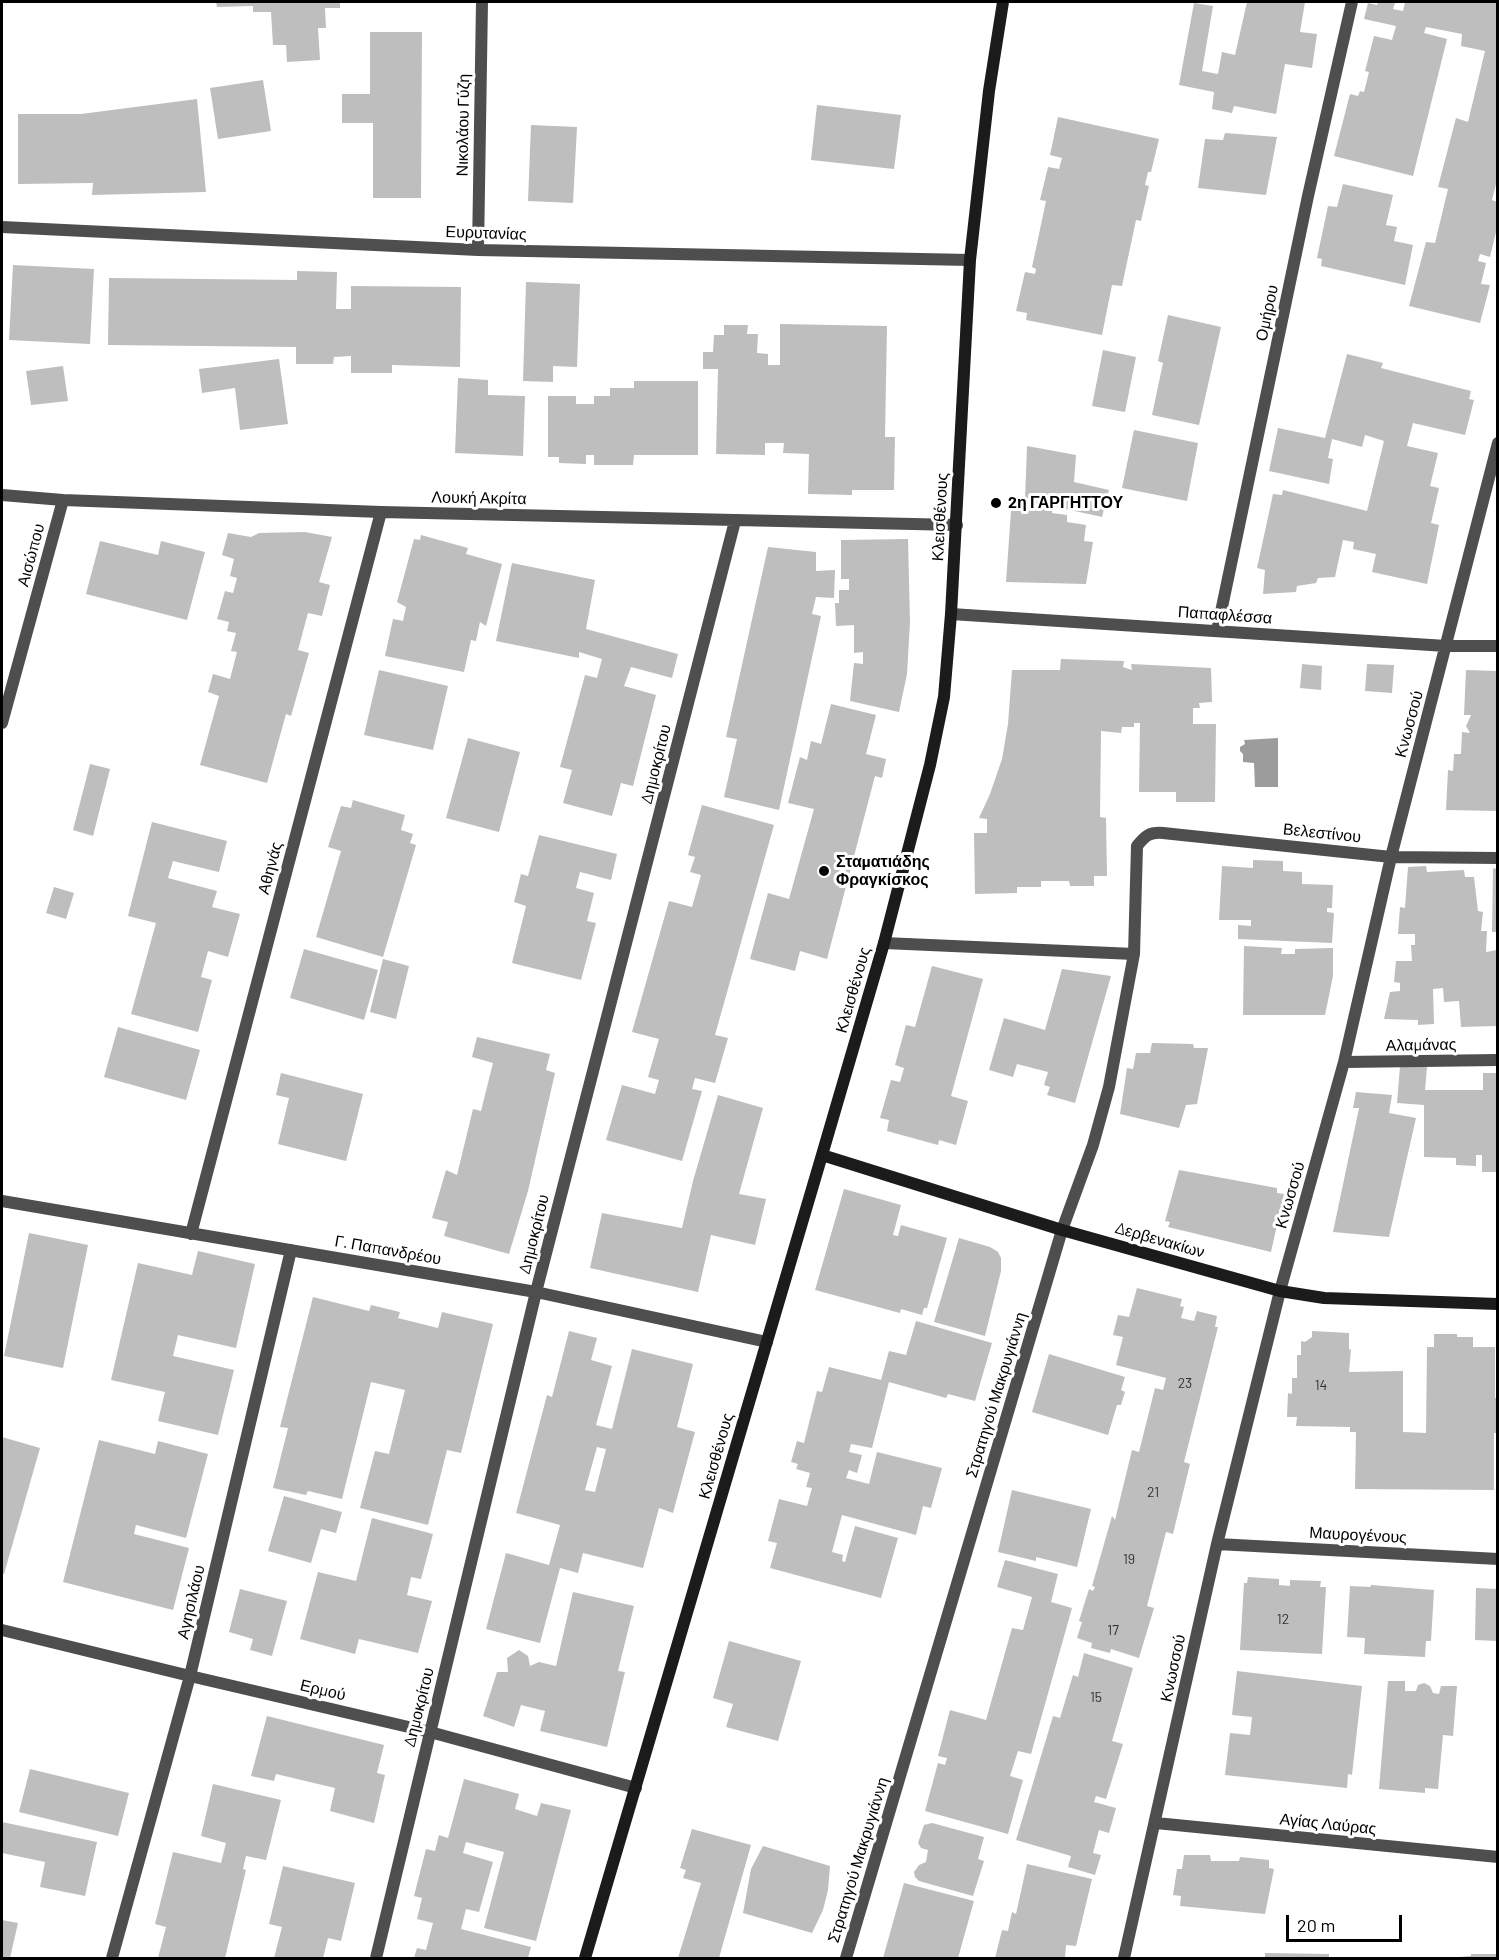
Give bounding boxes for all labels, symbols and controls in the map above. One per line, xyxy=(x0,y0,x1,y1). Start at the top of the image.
street label: Νικολάου Γύζη xyxy=(453,74,473,176)
street label: Ευρυτανίας xyxy=(445,222,527,244)
street label: Ομήρου xyxy=(1252,283,1282,343)
street label: Κλεισθένους xyxy=(928,472,952,562)
street label: Λουκή Ακρίτα xyxy=(431,488,527,508)
place label: 2η ΓΑΡΓΗΤΤΟΥ xyxy=(1008,493,1123,513)
marker: 2η ΓΑΡΓΗΤΤΟΥ xyxy=(989,496,1003,510)
street label: Αισώπου xyxy=(13,521,49,589)
street label: Παπαφλέσσα xyxy=(1177,602,1273,628)
street label: Κνωσσού xyxy=(1391,688,1427,760)
street label: Δημοκρίτου xyxy=(637,722,675,806)
street label: Βελεστίνου xyxy=(1282,819,1362,847)
street label: Αθηνάς xyxy=(254,840,286,896)
place label: Σταματιάδης Φραγκίσκος xyxy=(836,852,930,890)
marker: Σταματιάδης Φραγκίσκος xyxy=(817,864,831,878)
street label: Κλεισθένους xyxy=(832,945,874,1035)
street label: Αλαμάνας xyxy=(1386,1035,1456,1055)
street label: Κνωσσού xyxy=(1271,1159,1309,1231)
street label: Δημοκρίτου xyxy=(515,1192,553,1276)
street label: Δερβενακίων xyxy=(1113,1218,1207,1262)
street label: Γ. Παπανδρέου xyxy=(333,1231,443,1269)
street label: Στρατηγού Μακρυγιάννη xyxy=(962,1310,1030,1480)
house number: 23 xyxy=(1178,1375,1192,1391)
house number: 14 xyxy=(1315,1377,1327,1393)
street label: Κλεισθένους xyxy=(695,1411,737,1501)
house number: 21 xyxy=(1147,1484,1159,1500)
street label: Μαυρογένους xyxy=(1309,1523,1407,1547)
house number: 19 xyxy=(1123,1551,1135,1567)
street label: Αγησιλάου xyxy=(173,1563,209,1641)
house number: 12 xyxy=(1277,1611,1289,1627)
house number: 17 xyxy=(1107,1622,1119,1638)
street label: Κνωσσού xyxy=(1156,1632,1190,1704)
street label: Δημοκρίτου xyxy=(400,1665,438,1749)
street label: Ερμού xyxy=(298,1675,348,1705)
house number: 15 xyxy=(1090,1689,1102,1705)
street label: Στρατηγού Μακρυγιάννη xyxy=(824,1775,892,1945)
street label: Αγίας Λαύρας xyxy=(1279,1809,1377,1839)
scale bar xyxy=(1289,1903,1404,1941)
text: 20 m xyxy=(1297,1914,1335,1936)

